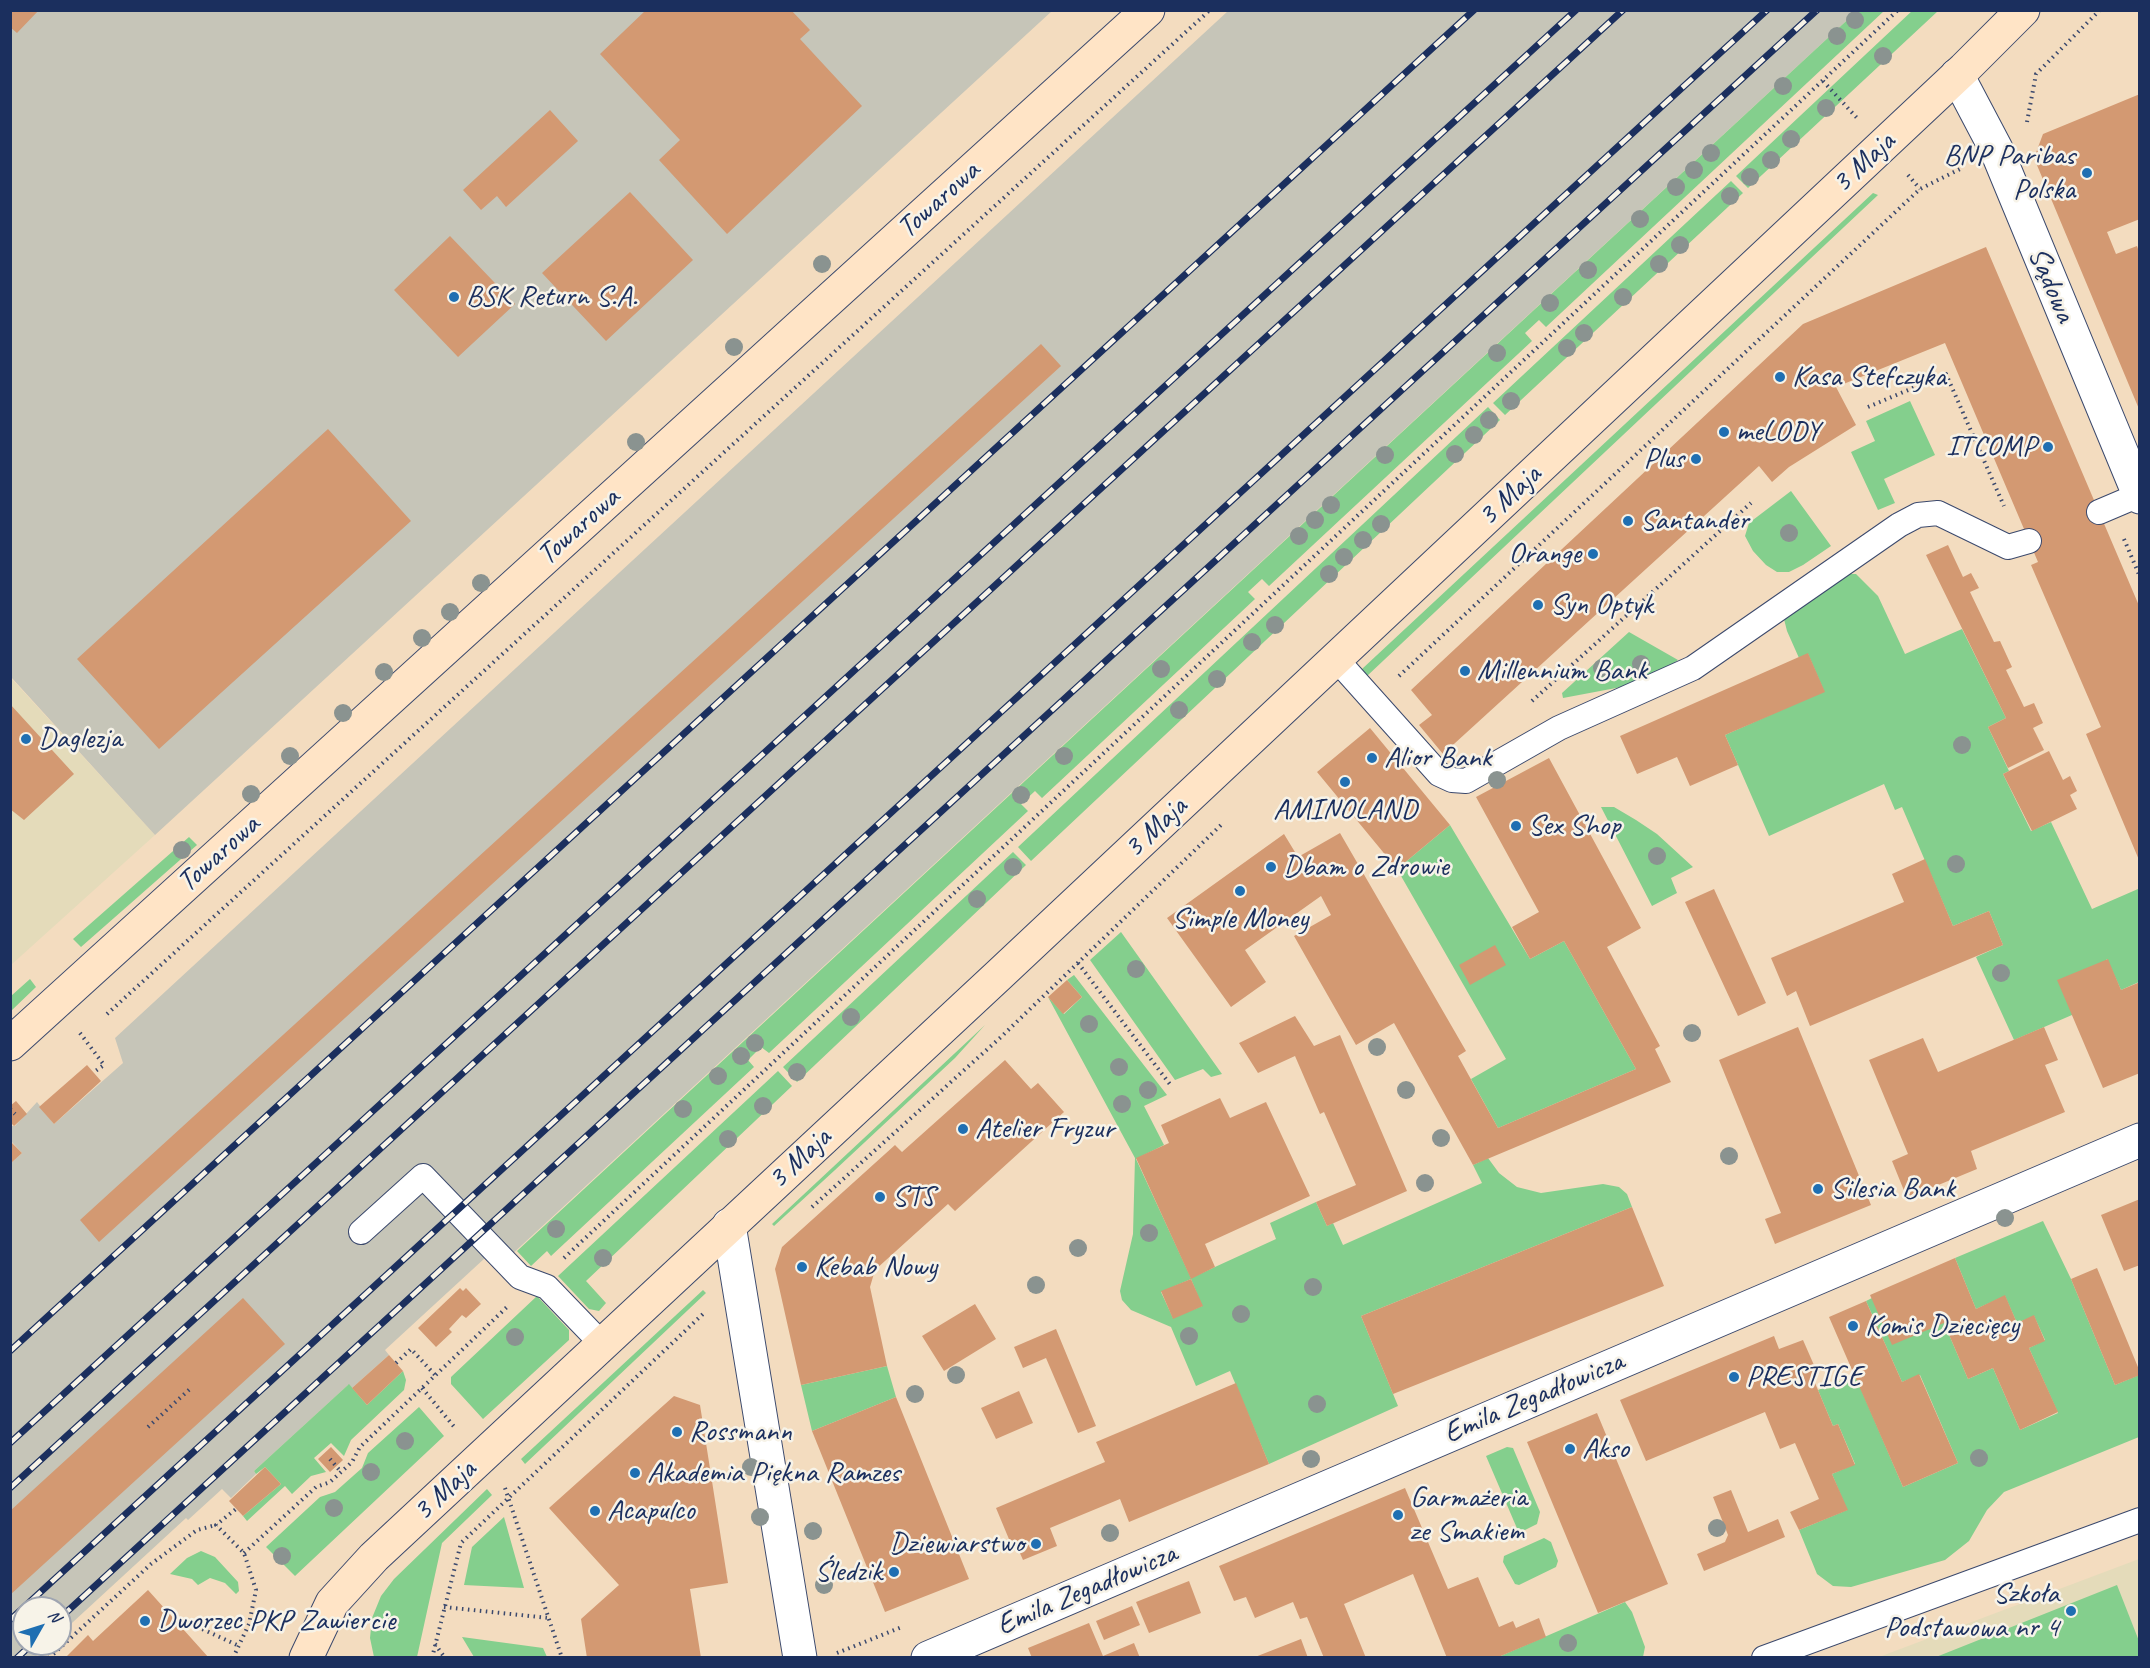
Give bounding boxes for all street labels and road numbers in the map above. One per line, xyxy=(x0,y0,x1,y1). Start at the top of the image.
street label: 3 Maja xyxy=(1825,125,1903,201)
street label: Towarowa xyxy=(890,154,988,246)
street label: Sądowa xyxy=(2019,242,2083,328)
street label: 3 Maja xyxy=(1471,458,1549,534)
street label: Towarowa xyxy=(530,481,628,573)
street label: 3 Maja xyxy=(1117,790,1195,866)
street label: Towarowa xyxy=(170,808,268,900)
street label: 3 Maja xyxy=(761,1121,839,1197)
street label: Emila Zegadłowicza xyxy=(1439,1344,1629,1452)
street label: 3 Maja xyxy=(406,1453,484,1529)
street label: Emila Zegadłowicza xyxy=(992,1536,1182,1644)

